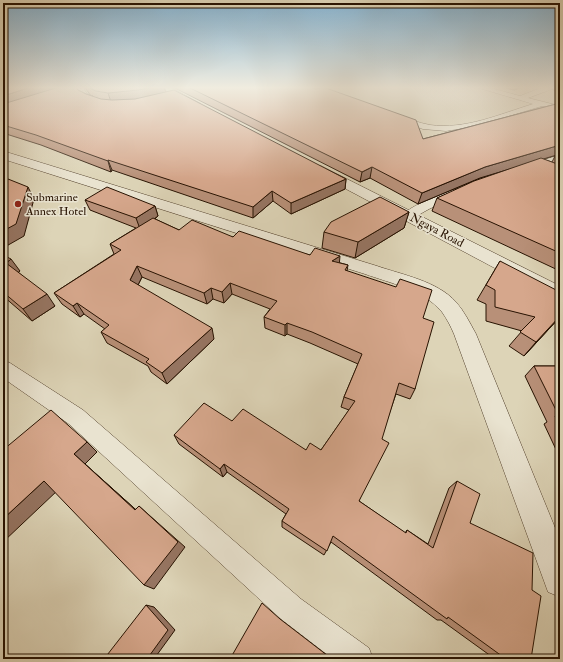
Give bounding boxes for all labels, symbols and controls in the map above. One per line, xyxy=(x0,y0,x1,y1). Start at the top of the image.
place label: Submarine Annex Hotel xyxy=(25,190,86,219)
marker: Submarine Annex Hotel xyxy=(13,199,23,209)
street label: Ngaya Road xyxy=(407,210,466,251)

